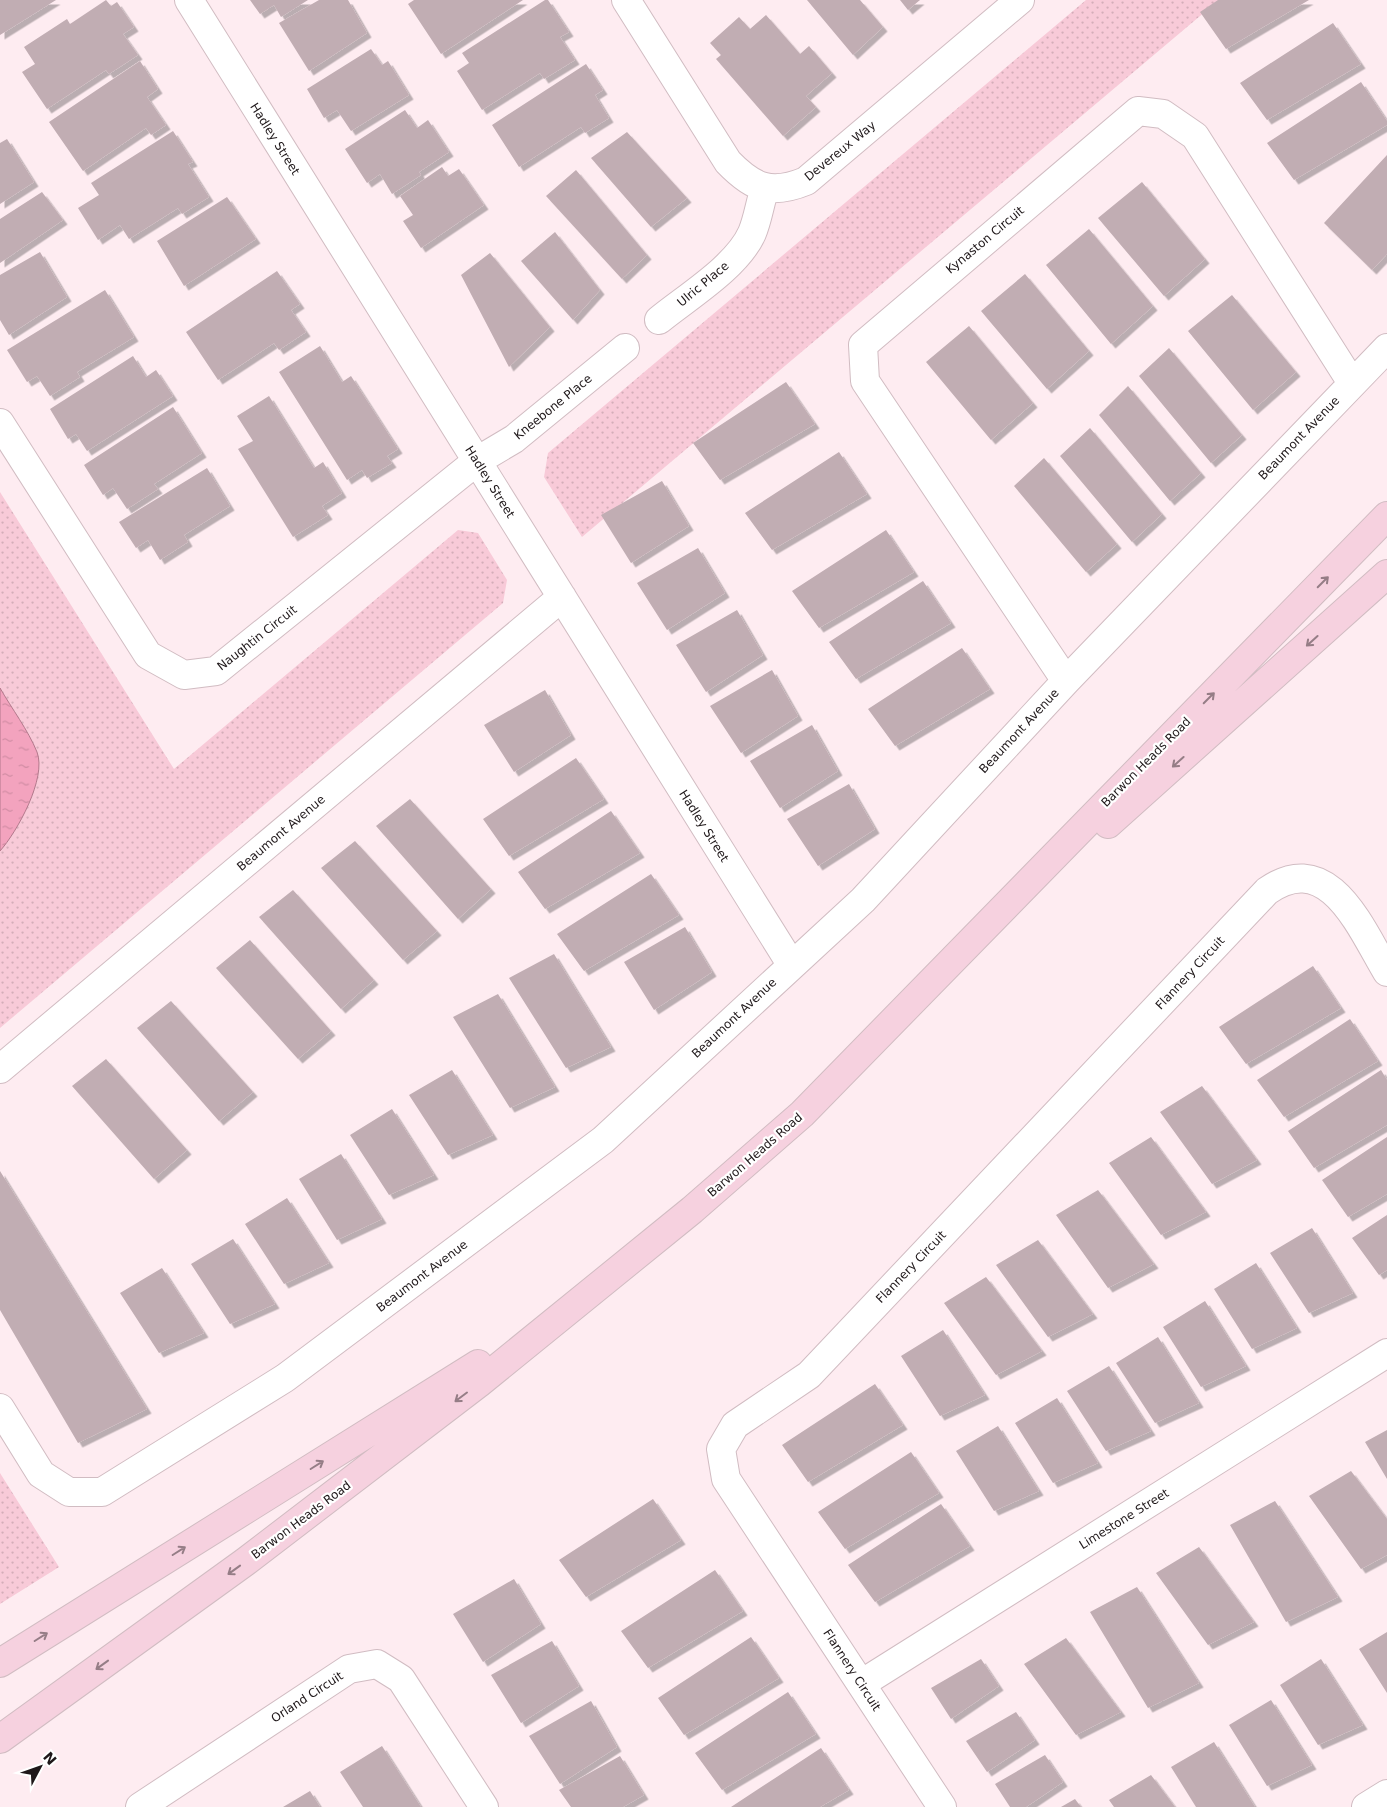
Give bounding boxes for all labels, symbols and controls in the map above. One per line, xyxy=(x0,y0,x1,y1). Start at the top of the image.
street label: Hadley Street xyxy=(247,100,303,178)
street label: Devereux Way xyxy=(802,118,878,184)
street label: Kynaston Circuit xyxy=(943,203,1027,277)
street label: Ulric Place xyxy=(674,258,732,310)
street label: Kneebone Place xyxy=(511,371,595,443)
street label: Beaumont Avenue xyxy=(1256,393,1342,483)
street label: Hadley Street xyxy=(462,443,518,521)
one-way arrow xyxy=(1317,576,1329,588)
street label: Naughtin Circuit xyxy=(214,602,300,673)
one-way arrow xyxy=(1305,636,1318,647)
street label: Beaumont Avenue xyxy=(976,686,1062,776)
one-way arrow xyxy=(1203,691,1215,704)
street label: Barwon Heads Road xyxy=(1098,714,1194,810)
one-way arrow xyxy=(1171,756,1184,768)
street label: Hadley Street xyxy=(676,787,732,865)
street label: Beaumont Avenue xyxy=(234,792,328,874)
street label: Flannery Circuit xyxy=(1153,933,1228,1012)
street label: Beaumont Avenue xyxy=(689,975,779,1061)
street label: Barwon Heads Road xyxy=(705,1110,805,1200)
street label: Flannery Circuit xyxy=(873,1228,949,1306)
street label: Beaumont Avenue xyxy=(374,1237,470,1315)
one-way arrow xyxy=(455,1392,468,1403)
one-way arrow xyxy=(310,1459,324,1470)
street label: Barwon Heads Road xyxy=(249,1478,353,1562)
street label: Limestone Street xyxy=(1077,1486,1171,1552)
one-way arrow xyxy=(172,1546,186,1556)
one-way arrow xyxy=(227,1565,241,1575)
street label: Flannery Circuit xyxy=(820,1626,884,1714)
one-way arrow xyxy=(34,1632,48,1642)
one-way arrow xyxy=(95,1660,109,1670)
street label: Orland Circuit xyxy=(268,1668,346,1725)
north arrow xyxy=(15,1742,65,1792)
text: N xyxy=(40,1749,60,1768)

